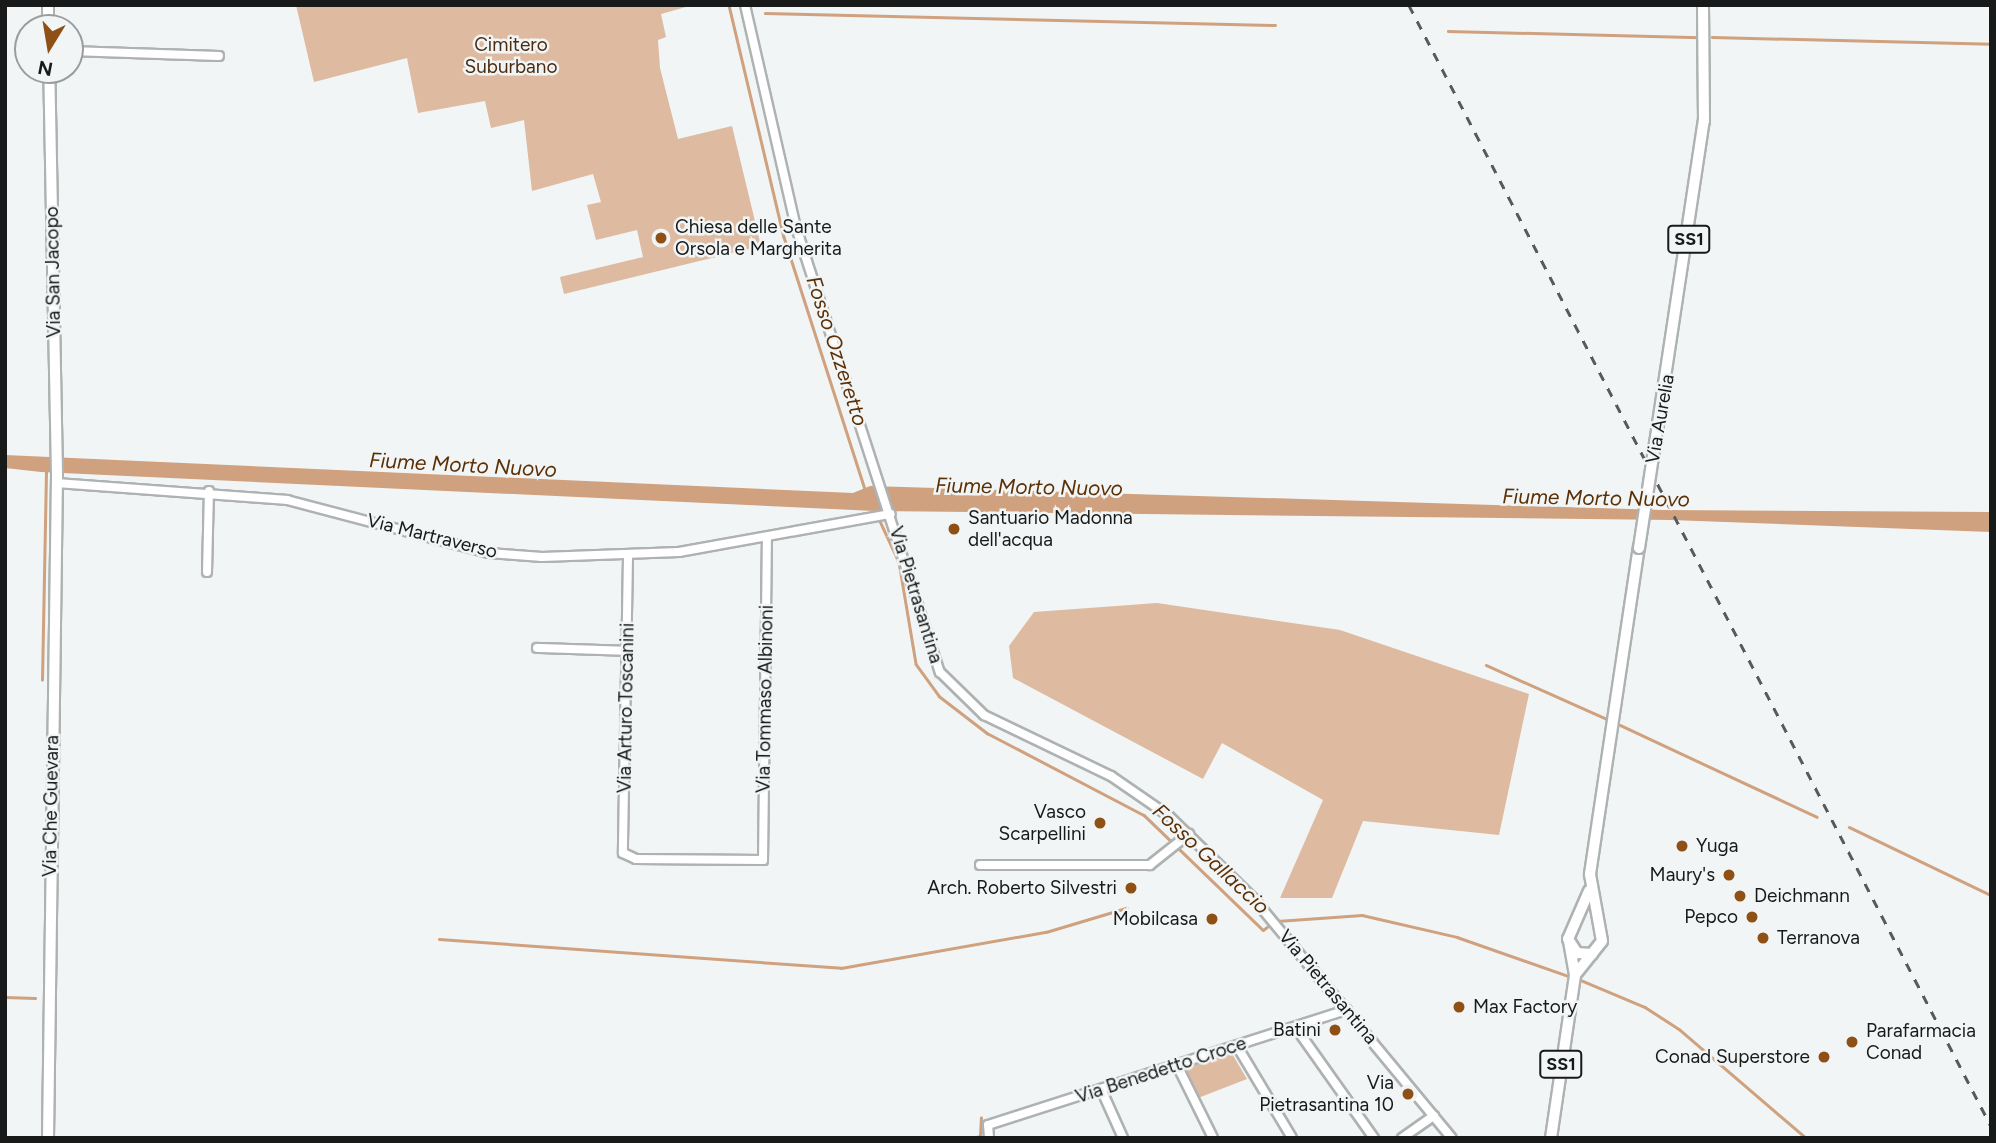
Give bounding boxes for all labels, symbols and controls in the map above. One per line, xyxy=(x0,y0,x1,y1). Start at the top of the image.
north arrow xyxy=(14,14,84,84)
park label: Cimitero Suburbano xyxy=(465,34,557,78)
text: N xyxy=(36,55,55,81)
street label: Via San Jacopo xyxy=(40,206,66,338)
place label: Chiesa delle Sante Orsola e Margherita xyxy=(675,216,842,260)
road number: SS1 xyxy=(1666,225,1712,254)
marker: Chiesa delle Sante Orsola e Margherita xyxy=(653,230,669,246)
water label: Fosso Ozzeretto xyxy=(801,273,873,429)
street label: Via Aurelia xyxy=(1641,372,1679,466)
water label: Fiume Morto Nuovo xyxy=(369,448,557,482)
water label: Fiume Morto Nuovo xyxy=(935,473,1123,501)
water label: Fiume Morto Nuovo xyxy=(1502,484,1690,512)
place label: Santuario Madonna dell'acqua xyxy=(968,507,1133,551)
street label: Via Martraverso xyxy=(364,509,500,563)
marker: Santuario Madonna dell'acqua xyxy=(946,521,962,537)
street label: Via Pietrasantina xyxy=(884,524,948,666)
street label: Via Tommaso Albinoni xyxy=(752,605,778,793)
street label: Via Arturo Toscanini xyxy=(613,623,639,793)
street label: Via Che Guevara xyxy=(38,735,64,877)
water label: Fosso Gallaccio xyxy=(1147,798,1275,920)
place label: Vasco Scarpellini xyxy=(999,801,1086,845)
marker: Vasco Scarpellini xyxy=(1092,815,1108,831)
place label: Yuga xyxy=(1696,835,1738,857)
marker: Yuga xyxy=(1674,838,1690,854)
place label: Maury's xyxy=(1650,864,1715,886)
marker: Maury's xyxy=(1721,867,1737,883)
place label: Arch. Roberto Silvestri xyxy=(927,877,1117,899)
marker: Arch. Roberto Silvestri xyxy=(1123,880,1139,896)
place label: Deichmann xyxy=(1754,885,1850,907)
marker: Deichmann xyxy=(1732,888,1748,904)
place label: Pepco xyxy=(1684,906,1738,928)
place label: Mobilcasa xyxy=(1113,908,1198,930)
marker: Pepco xyxy=(1744,909,1760,925)
marker: Mobilcasa xyxy=(1204,911,1220,927)
street label: Via Pietrasantina xyxy=(1274,925,1382,1049)
place label: Terranova xyxy=(1777,927,1860,949)
marker: Terranova xyxy=(1755,930,1771,946)
place label: Max Factory xyxy=(1473,996,1577,1018)
marker: Max Factory xyxy=(1451,999,1467,1015)
place label: Batini xyxy=(1273,1019,1321,1041)
place label: Parafarmacia Conad xyxy=(1866,1020,1976,1064)
marker: Batini xyxy=(1327,1022,1343,1038)
street label: Via Benedetto Croce xyxy=(1073,1032,1249,1108)
marker: Parafarmacia Conad xyxy=(1844,1034,1860,1050)
place label: Conad Superstore xyxy=(1655,1046,1810,1068)
marker: Conad Superstore xyxy=(1816,1049,1832,1065)
road number: SS1 xyxy=(1538,1050,1584,1078)
place label: Via Pietrasantina 10 xyxy=(1259,1072,1394,1116)
marker: Via Pietrasantina 10 xyxy=(1400,1086,1416,1102)

